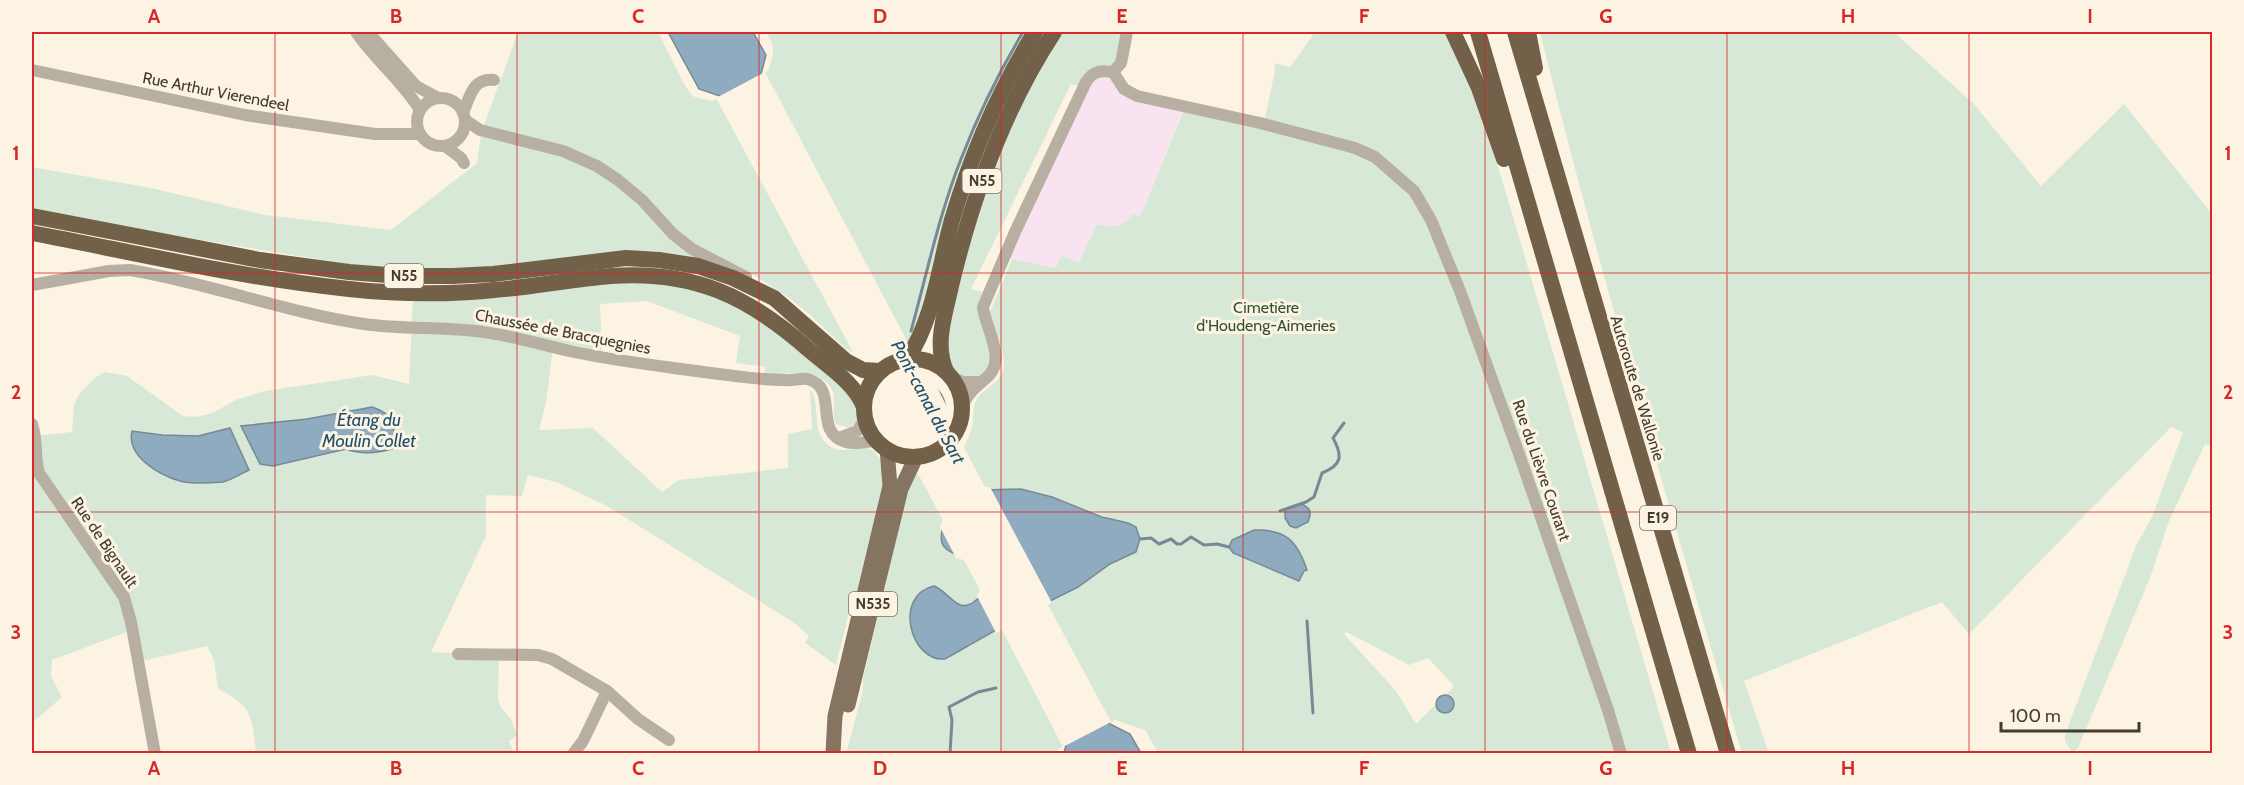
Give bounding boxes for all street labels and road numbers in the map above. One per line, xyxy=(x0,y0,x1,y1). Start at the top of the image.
street label: Rue Arthur Vierendeel xyxy=(141,68,291,115)
road number: N55 xyxy=(962,169,1002,193)
road number: N55 xyxy=(384,264,424,288)
street label: Chaussée de Bracquegnies xyxy=(474,305,653,358)
street label: Autoroute de Wallonie xyxy=(1606,313,1669,463)
street label: Rue du Lièvre Courant xyxy=(1508,397,1575,544)
street label: Rue de Bignault xyxy=(67,493,142,592)
road number: E19 xyxy=(1640,506,1676,530)
road number: N535 xyxy=(849,592,897,616)

